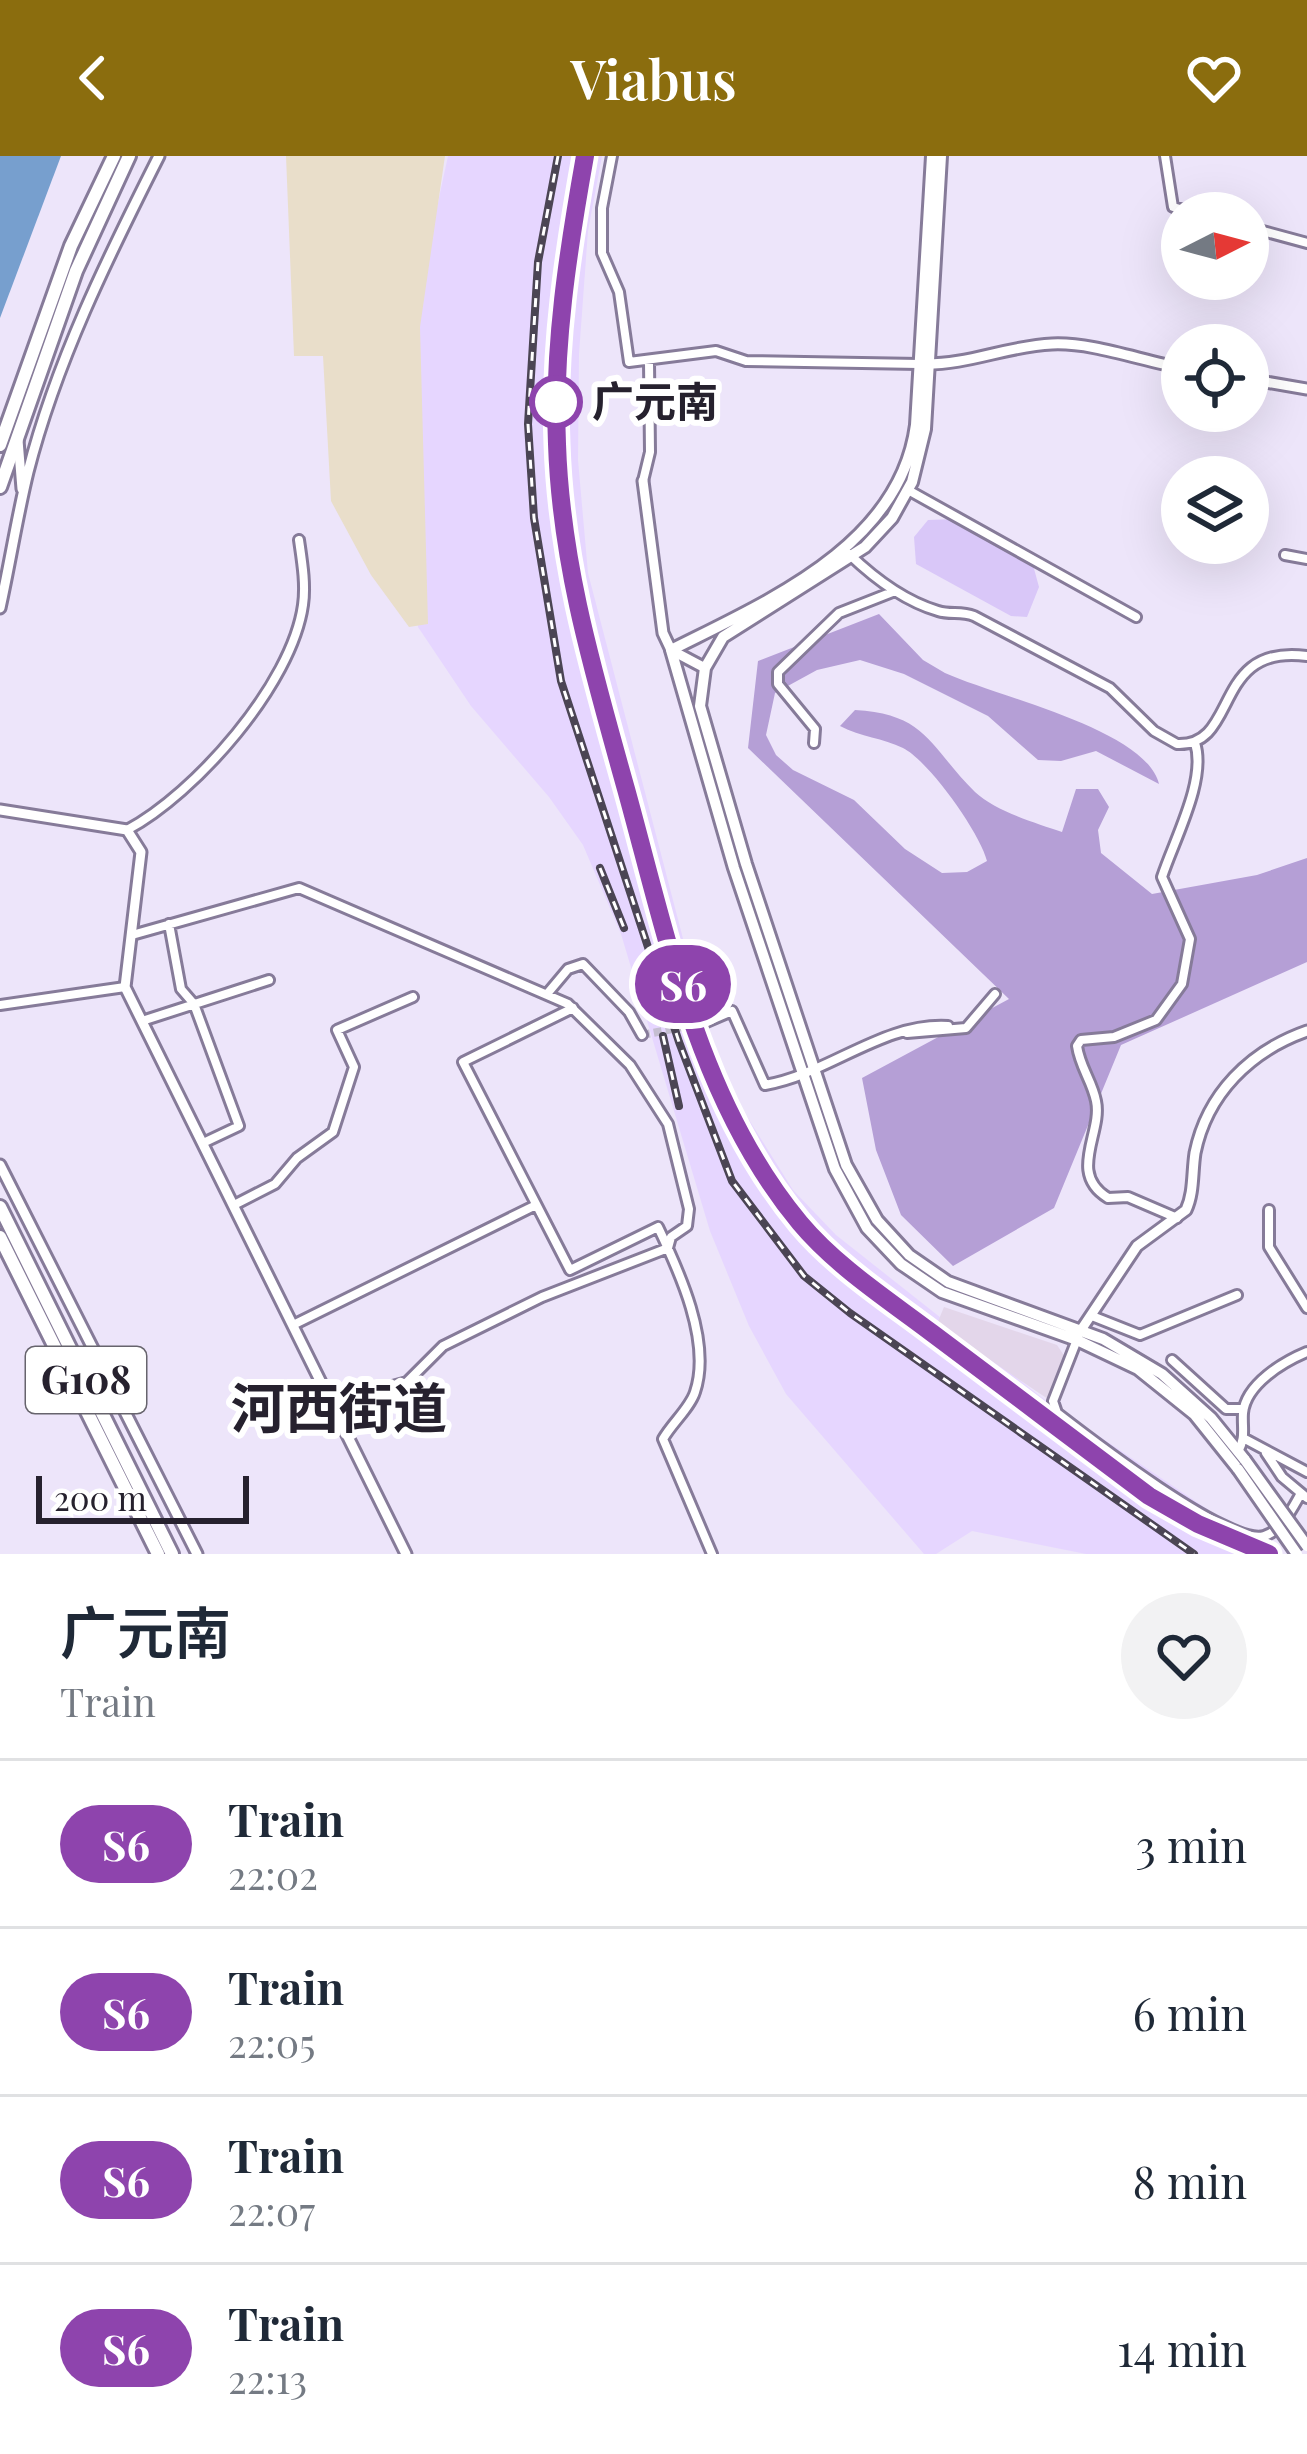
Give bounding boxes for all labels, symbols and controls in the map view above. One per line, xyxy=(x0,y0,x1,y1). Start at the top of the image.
text: Viabus xyxy=(570,42,737,114)
icon: back xyxy=(60,45,126,111)
icon: heart xyxy=(1181,45,1247,111)
north arrow xyxy=(1161,192,1269,300)
map controls xyxy=(1161,192,1269,564)
button: locate xyxy=(1161,324,1269,432)
place label: 广元南 xyxy=(592,372,718,428)
marker: 广元南 xyxy=(531,377,581,427)
button: layers xyxy=(1161,456,1269,564)
line badge: S6 xyxy=(629,945,737,1023)
text: S6 xyxy=(659,956,707,1012)
road number: G108 xyxy=(26,1347,146,1413)
district label: 河西街道 xyxy=(231,1370,447,1442)
scale bar xyxy=(36,1470,249,1523)
text: 200 m xyxy=(54,1475,147,1519)
text: 广元南 xyxy=(60,1592,231,1668)
button: heart xyxy=(1121,1593,1247,1719)
text: Train xyxy=(60,1675,156,1727)
text: Train xyxy=(228,1788,344,1848)
text: 3 min xyxy=(1135,1814,1247,1874)
text: S6 xyxy=(102,1816,150,1872)
text: 22:02 xyxy=(228,1848,318,1900)
text: Train xyxy=(228,1956,344,2016)
text: 6 min xyxy=(1133,1982,1247,2042)
text: S6 xyxy=(102,1984,150,2040)
text: 22:05 xyxy=(228,2016,315,2068)
text: Train xyxy=(228,2124,344,2184)
text: 8 min xyxy=(1132,2150,1247,2210)
text: S6 xyxy=(102,2152,150,2208)
text: 22:07 xyxy=(228,2184,315,2236)
text: Train xyxy=(228,2292,344,2352)
text: 14 min xyxy=(1117,2318,1247,2378)
text: S6 xyxy=(102,2320,150,2376)
text: 22:13 xyxy=(228,2352,307,2404)

